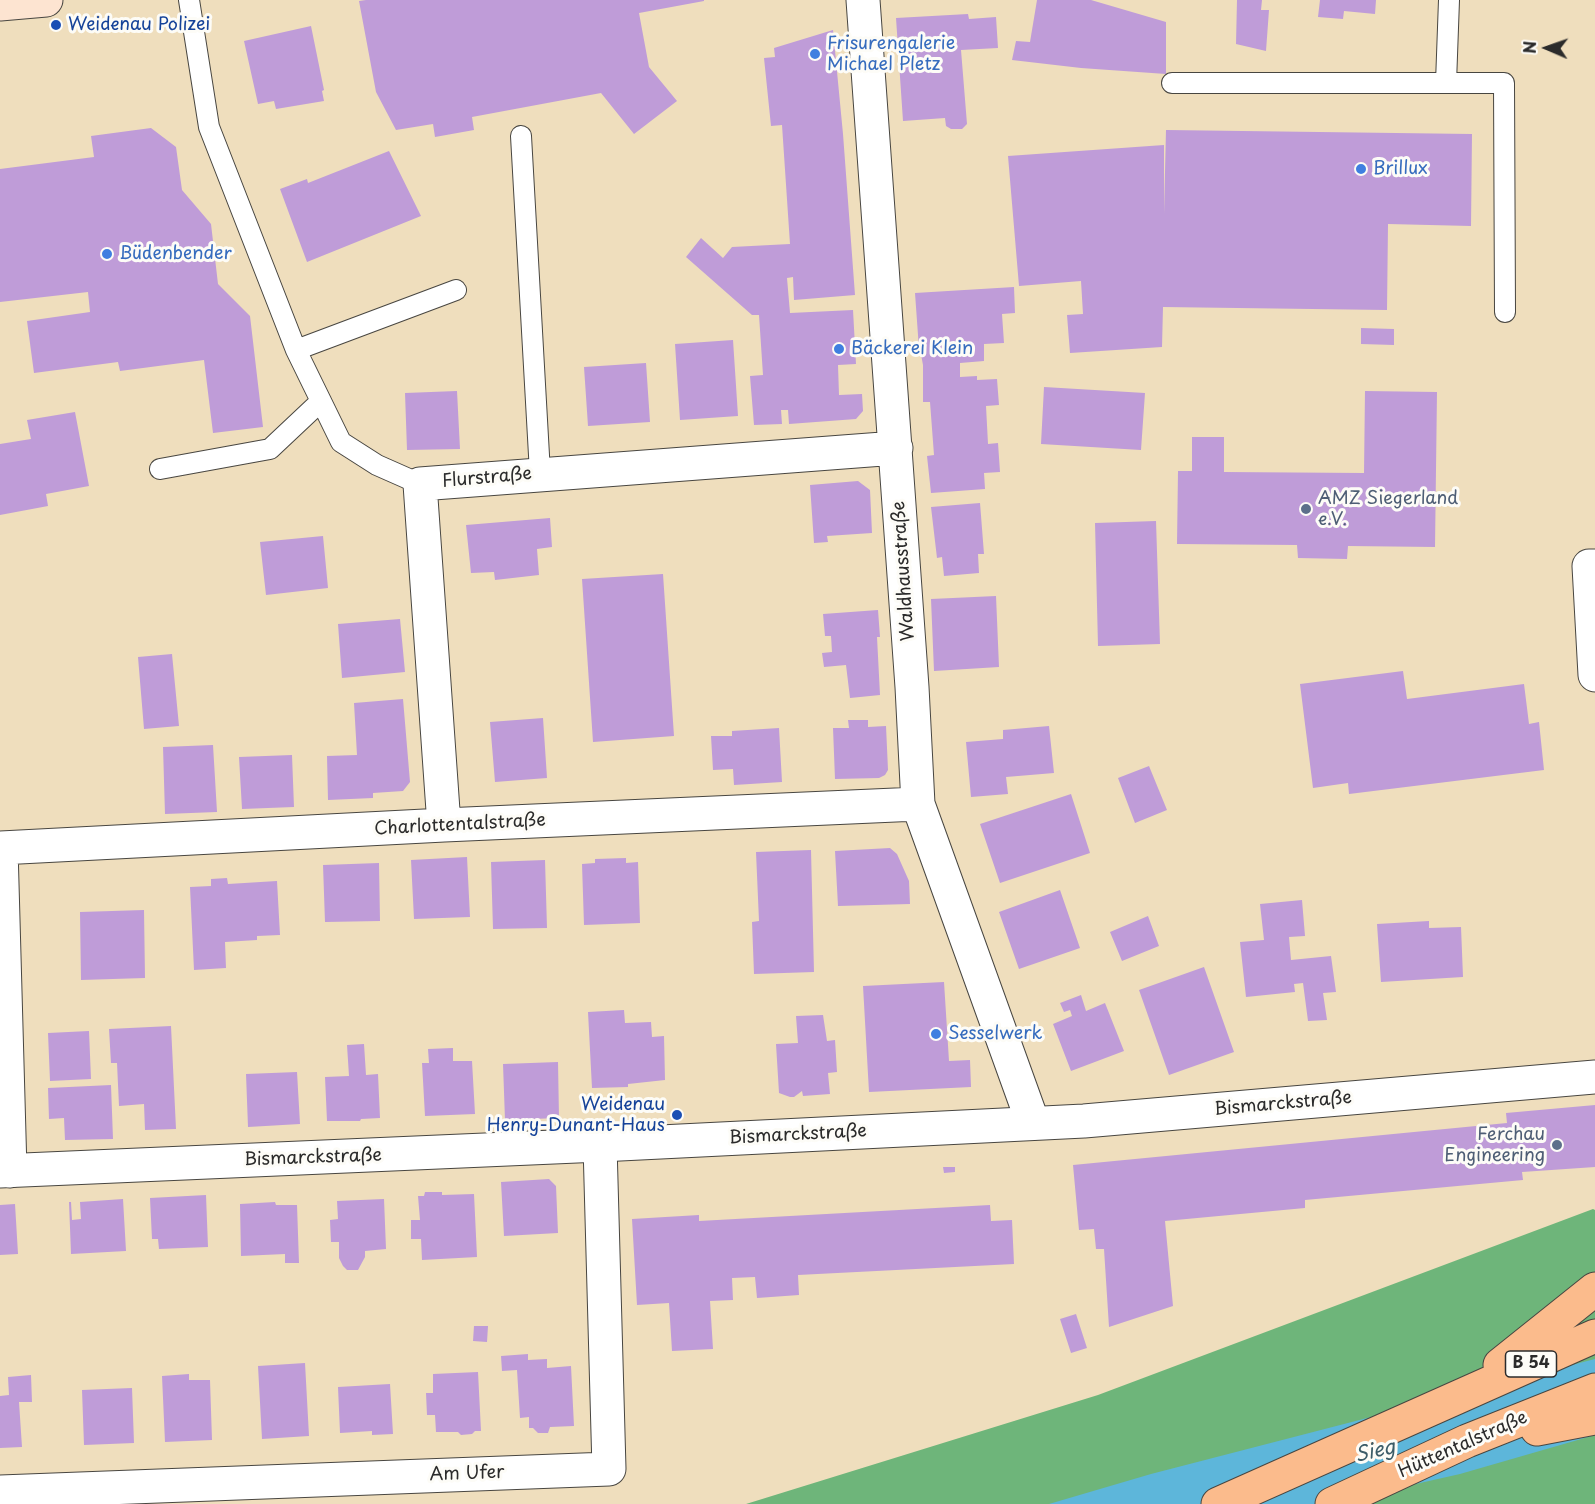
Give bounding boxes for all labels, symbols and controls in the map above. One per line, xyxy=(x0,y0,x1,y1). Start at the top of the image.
place label: Weidenau Polizei xyxy=(68,14,210,36)
marker: Weidenau Polizei xyxy=(49,18,63,32)
north arrow xyxy=(1517,18,1577,78)
place label: Frisurengalerie Michael Pletz xyxy=(827,33,955,76)
text: N xyxy=(1517,41,1541,54)
marker: Frisurengalerie Michael Pletz xyxy=(808,47,822,61)
place label: Brillux xyxy=(1373,158,1428,180)
marker: Brillux xyxy=(1354,162,1368,176)
place label: Büdenbender xyxy=(119,243,232,265)
marker: Büdenbender xyxy=(100,247,114,261)
place label: Bäckerei Klein xyxy=(851,338,973,360)
marker: Bäckerei Klein xyxy=(832,342,846,356)
street label: Flurstraße xyxy=(441,463,533,493)
place label: AMZ Siegerland e.V. xyxy=(1318,488,1458,530)
street label: Waldhausstraße xyxy=(888,500,920,642)
marker: AMZ Siegerland e.V. xyxy=(1299,502,1313,516)
street label: Charlottentalstraße xyxy=(374,810,546,840)
place label: Sesselwerk xyxy=(948,1023,1042,1045)
marker: Sesselwerk xyxy=(929,1027,943,1041)
street label: Bismarckstraße xyxy=(1213,1087,1353,1121)
place label: Weidenau Henry-Dunant-Haus xyxy=(487,1094,665,1136)
marker: Weidenau Henry-Dunant-Haus xyxy=(670,1108,684,1122)
street label: Bismarckstraße xyxy=(729,1121,867,1149)
place label: Ferchau Engineering xyxy=(1444,1124,1545,1166)
marker: Ferchau Engineering xyxy=(1550,1138,1564,1152)
street label: Bismarckstraße xyxy=(244,1145,382,1171)
road number: B 54 xyxy=(1506,1351,1556,1377)
street label: Hüttentalstraße xyxy=(1395,1407,1531,1483)
water label: Sieg xyxy=(1353,1436,1397,1468)
street label: Am Ufer xyxy=(429,1462,505,1486)

